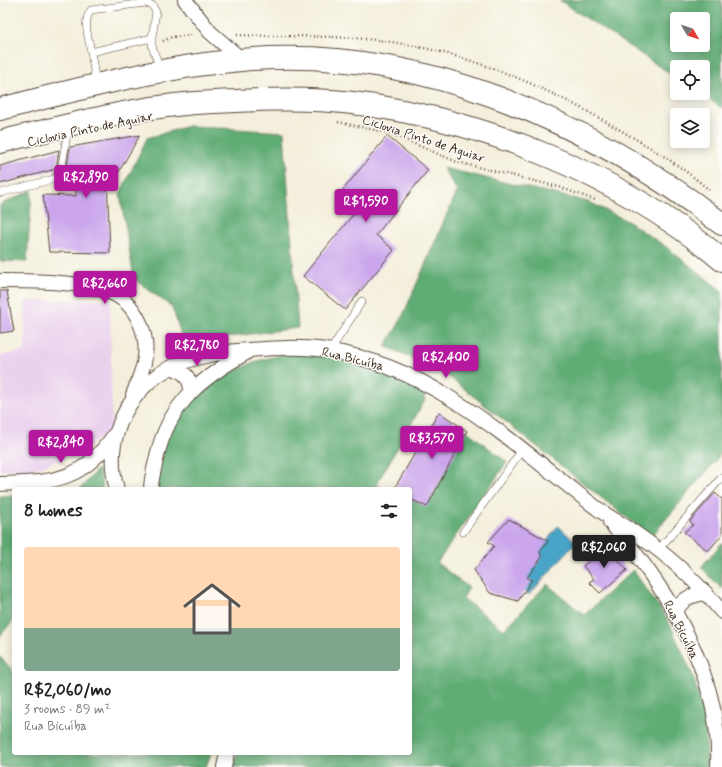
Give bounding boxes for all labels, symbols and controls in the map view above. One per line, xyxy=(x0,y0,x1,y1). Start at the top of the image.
north arrow xyxy=(670,12,710,52)
map controls xyxy=(670,12,710,148)
button: locate xyxy=(670,60,710,100)
street label: Ciclovia Pinto de Aguiar xyxy=(26,108,155,151)
button: layers xyxy=(670,108,710,148)
street label: Ciclovia Pinto de Aguiar xyxy=(360,112,488,168)
pin: R$2,890 xyxy=(49,165,123,199)
text: R$2,890 xyxy=(63,169,109,186)
pin: R$1,590 xyxy=(329,189,403,223)
text: R$1,590 xyxy=(344,193,388,210)
pin: R$2,660 xyxy=(68,271,142,305)
text: R$2,660 xyxy=(83,275,128,292)
pin: R$2,780 xyxy=(160,333,234,367)
text: R$2,780 xyxy=(174,337,220,354)
street label: Rua Bicuíba xyxy=(320,344,386,375)
pin: R$2,400 xyxy=(409,345,483,379)
text: R$2,400 xyxy=(422,349,470,366)
pin: R$3,570 xyxy=(395,426,469,460)
pin: R$2,840 xyxy=(24,430,98,464)
text: R$3,570 xyxy=(409,430,455,447)
text: R$2,840 xyxy=(38,434,84,451)
text: 8 homes xyxy=(24,500,83,522)
icon: filters xyxy=(378,500,400,522)
pin: R$2,060 xyxy=(567,535,641,569)
text: R$2,060 xyxy=(581,539,627,556)
icon: home xyxy=(176,573,248,645)
street label: Rua Bicuíba xyxy=(659,598,703,662)
text: R$2,060/mo xyxy=(24,679,111,701)
text: 3 rooms · 89 m² xyxy=(24,701,110,718)
text: Rua Bicuíba xyxy=(24,718,87,735)

